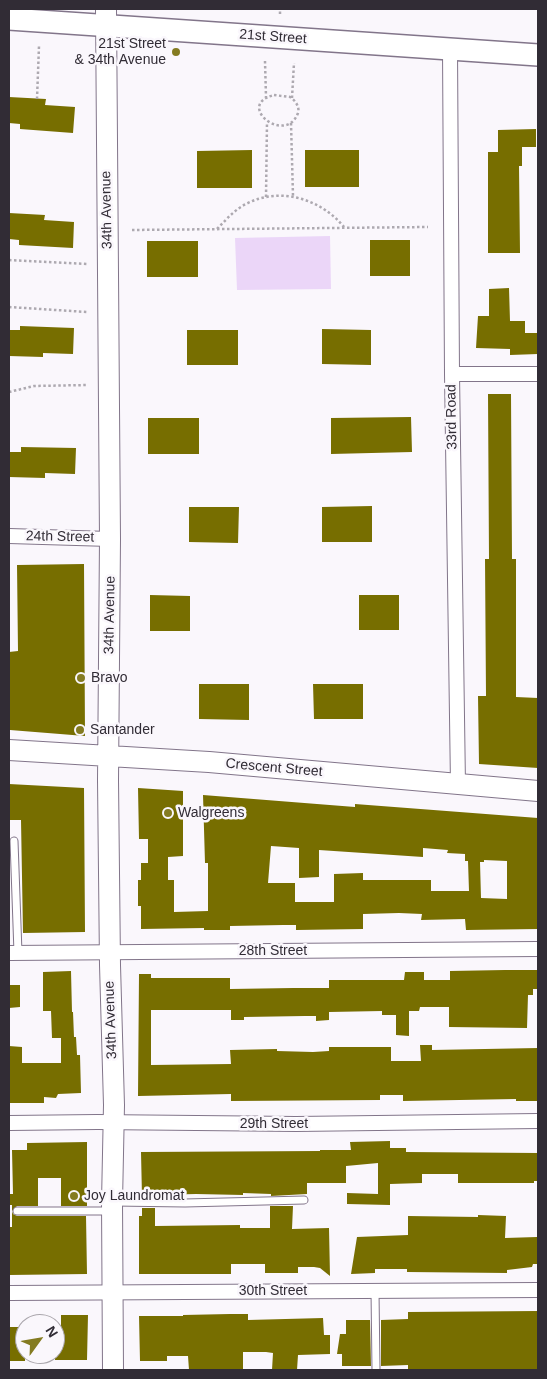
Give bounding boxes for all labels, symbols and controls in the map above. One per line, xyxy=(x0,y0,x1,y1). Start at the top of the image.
street label: 21st Street xyxy=(239,26,307,48)
place label: 21st Street & 34th Avenue xyxy=(74,36,166,68)
marker: 21st Street & 34th Avenue xyxy=(170,46,182,58)
street label: 34th Avenue xyxy=(98,171,116,249)
street label: 33rd Road xyxy=(443,384,461,450)
street label: 24th Street xyxy=(26,528,94,546)
street label: 34th Avenue xyxy=(101,576,119,654)
place label: Bravo xyxy=(91,670,128,686)
marker: Bravo xyxy=(75,672,87,684)
place label: Santander xyxy=(90,722,155,738)
marker: Santander xyxy=(74,724,86,736)
street label: Crescent Street xyxy=(225,755,323,781)
place label: Walgreens xyxy=(178,805,244,821)
marker: Walgreens xyxy=(162,807,174,819)
street label: 28th Street xyxy=(239,943,307,959)
street label: 34th Avenue xyxy=(101,981,121,1059)
street label: 29th Street xyxy=(240,1116,308,1132)
place label: Joy Laundromat xyxy=(84,1188,184,1204)
marker: Joy Laundromat xyxy=(68,1190,80,1202)
street label: 30th Street xyxy=(239,1283,307,1299)
north arrow xyxy=(15,1314,65,1364)
text: N xyxy=(42,1323,61,1340)

